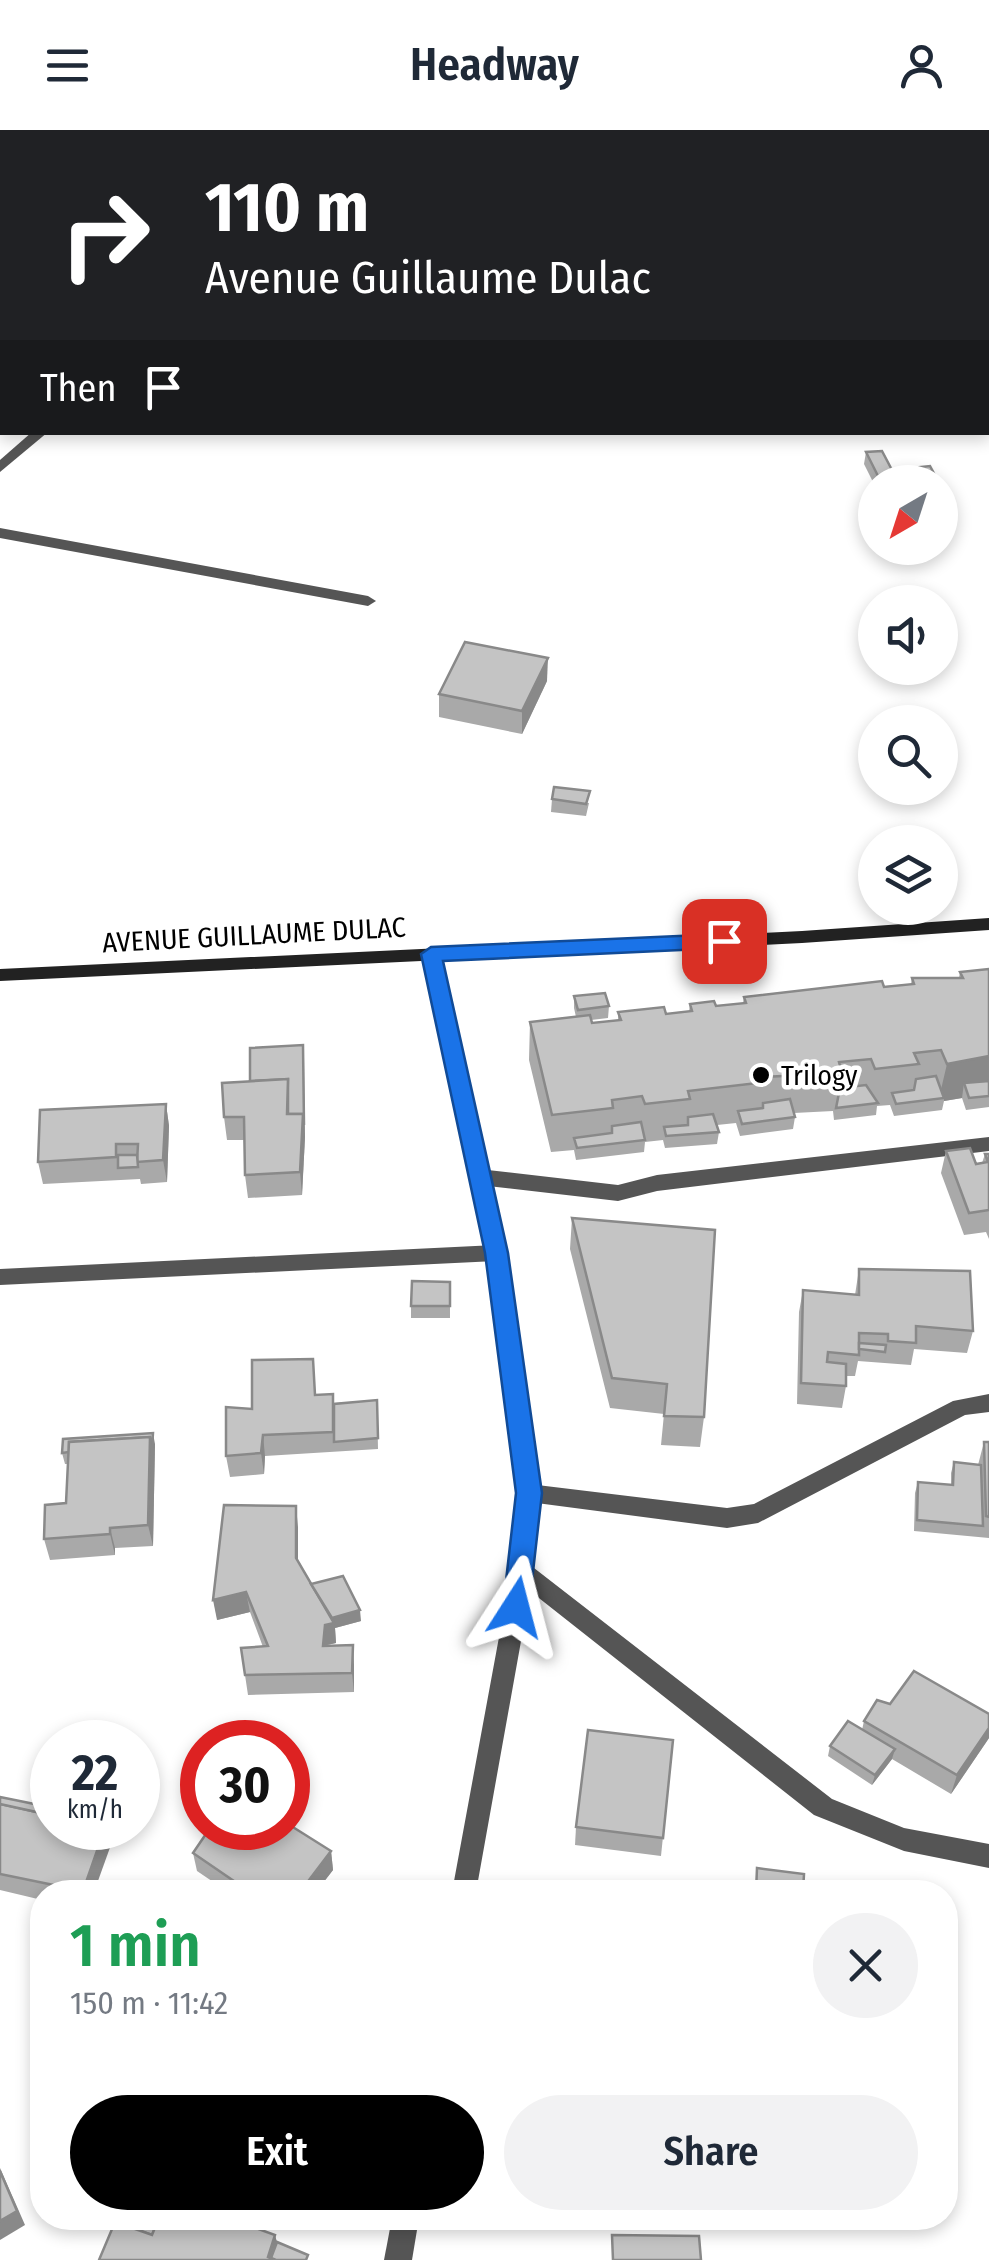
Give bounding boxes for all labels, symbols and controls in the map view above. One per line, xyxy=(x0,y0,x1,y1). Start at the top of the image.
icon: menu xyxy=(40,38,95,93)
text: Headway xyxy=(410,38,579,92)
icon: person xyxy=(894,38,949,93)
text: 110 m xyxy=(205,166,369,250)
icon: right xyxy=(40,170,170,300)
text: Avenue Guillaume Dulac xyxy=(205,251,651,305)
icon: arrive xyxy=(136,360,191,415)
text: Then xyxy=(40,365,116,411)
north arrow xyxy=(858,465,958,565)
map controls xyxy=(858,465,958,925)
button: sound xyxy=(858,585,958,685)
button: search xyxy=(858,705,958,805)
button: layers xyxy=(858,825,958,925)
pin xyxy=(682,899,767,984)
street label: AVENUE GUILLAUME DULAC xyxy=(101,911,407,959)
icon: arrive xyxy=(697,914,752,969)
place label: Trilogy xyxy=(781,1059,858,1092)
marker: Trilogy xyxy=(750,1064,772,1086)
position arrow xyxy=(464,1555,568,1659)
speed limit sign: 30 xyxy=(180,1720,310,1850)
text: 22 xyxy=(72,1743,118,1803)
text: km/h xyxy=(67,1795,123,1825)
text: 1 min xyxy=(70,1910,201,1982)
button: close xyxy=(813,1913,918,2018)
text: 150 m · 11:42 xyxy=(70,1984,228,2022)
button: Exit xyxy=(70,2095,484,2210)
button: Share xyxy=(504,2095,918,2210)

